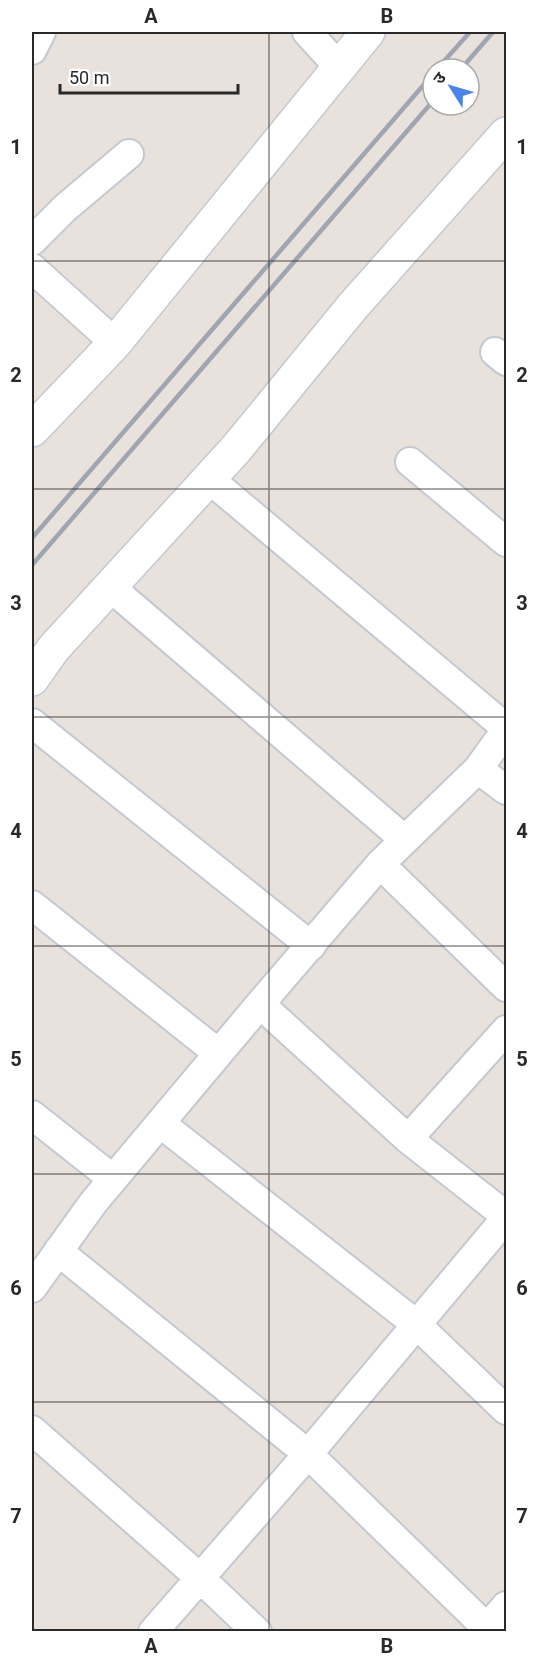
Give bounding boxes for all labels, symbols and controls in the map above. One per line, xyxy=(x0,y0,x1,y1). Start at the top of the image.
text: A xyxy=(144,4,158,28)
text: B xyxy=(381,4,393,28)
scale bar xyxy=(60,57,238,95)
north arrow xyxy=(421,57,481,117)
text: 50 m xyxy=(69,67,109,88)
text: उ xyxy=(429,68,450,88)
text: 1 xyxy=(10,135,22,159)
text: 1 xyxy=(516,135,528,159)
text: 2 xyxy=(10,363,22,387)
text: 2 xyxy=(516,363,528,387)
text: 3 xyxy=(10,591,22,615)
text: 3 xyxy=(516,591,528,615)
text: 4 xyxy=(10,819,22,843)
text: 4 xyxy=(516,819,528,843)
text: 5 xyxy=(10,1047,22,1071)
text: 5 xyxy=(516,1047,528,1071)
text: 6 xyxy=(10,1276,22,1300)
text: 6 xyxy=(516,1276,528,1300)
text: 7 xyxy=(10,1504,22,1528)
text: 7 xyxy=(516,1504,528,1528)
text: A xyxy=(144,1634,158,1658)
text: B xyxy=(381,1634,393,1658)

